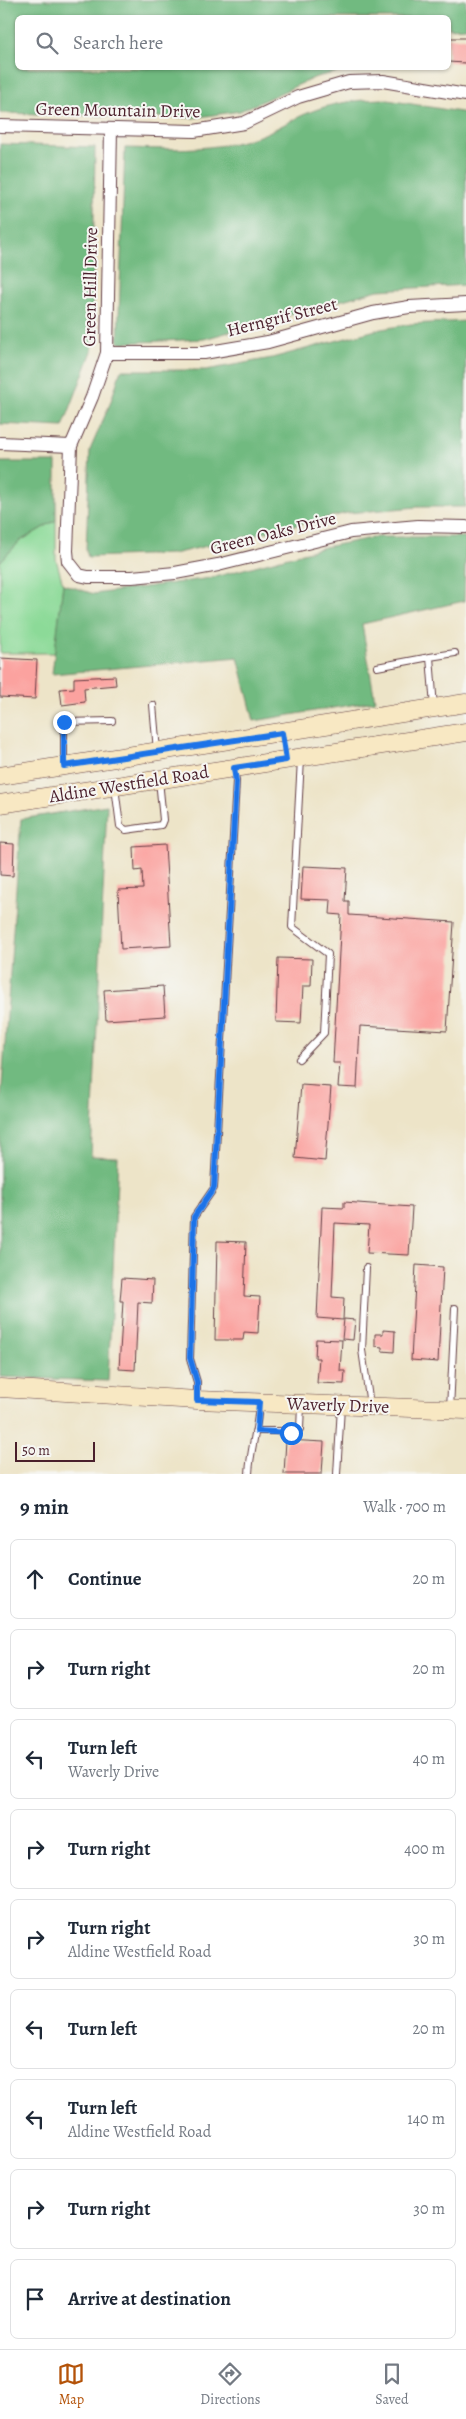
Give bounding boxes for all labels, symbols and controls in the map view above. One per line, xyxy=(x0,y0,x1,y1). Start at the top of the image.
search box xyxy=(15,15,451,70)
icon: search xyxy=(33,29,61,57)
text: Search here xyxy=(73,30,163,56)
street label: Green Mountain Drive xyxy=(35,97,201,123)
street label: Green Hill Drive xyxy=(77,227,103,347)
street label: Herngrif Street xyxy=(224,292,340,342)
street label: Green Oaks Drive xyxy=(208,506,338,560)
route end xyxy=(53,711,76,734)
street label: Aldine Westfield Road xyxy=(47,759,211,809)
street label: Waverly Drive xyxy=(285,1391,390,1419)
route start xyxy=(280,1422,303,1445)
scale bar xyxy=(15,1439,95,1462)
text: 50 m xyxy=(22,1441,50,1460)
text: 9 min xyxy=(20,1493,69,1521)
text: Walk · 700 m xyxy=(363,1496,446,1518)
icon: ahead xyxy=(21,1565,49,1593)
text: Continue xyxy=(68,1566,142,1592)
text: 20 m xyxy=(412,1568,445,1590)
icon: right xyxy=(21,1655,49,1683)
text: Turn right xyxy=(68,1656,150,1682)
text: 20 m xyxy=(412,1658,445,1680)
text: Turn left xyxy=(68,1735,137,1761)
icon: left xyxy=(21,1745,49,1773)
text: 40 m xyxy=(413,1748,445,1770)
text: Waverly Drive xyxy=(68,1761,159,1783)
icon: right xyxy=(21,1835,49,1863)
text: Turn right xyxy=(68,1836,150,1862)
text: 400 m xyxy=(404,1838,445,1860)
text: Turn right xyxy=(68,1915,150,1941)
icon: right xyxy=(21,1925,49,1953)
text: 30 m xyxy=(413,1928,445,1950)
text: Aldine Westfield Road xyxy=(68,1941,211,1963)
icon: left xyxy=(21,2015,49,2043)
text: Turn left xyxy=(68,2016,137,2042)
text: 20 m xyxy=(412,2018,445,2040)
text: Turn left xyxy=(68,2095,137,2121)
icon: left xyxy=(21,2105,49,2133)
text: 140 m xyxy=(407,2108,445,2130)
text: Aldine Westfield Road xyxy=(68,2121,211,2143)
icon: right xyxy=(21,2195,49,2223)
text: Turn right xyxy=(68,2196,150,2222)
text: 30 m xyxy=(413,2198,445,2220)
icon: arrive xyxy=(21,2285,49,2313)
text: Arrive at destination xyxy=(68,2286,231,2312)
tab: Map xyxy=(57,2360,85,2409)
tab: Directions xyxy=(200,2360,260,2409)
tab: Saved xyxy=(375,2360,409,2409)

